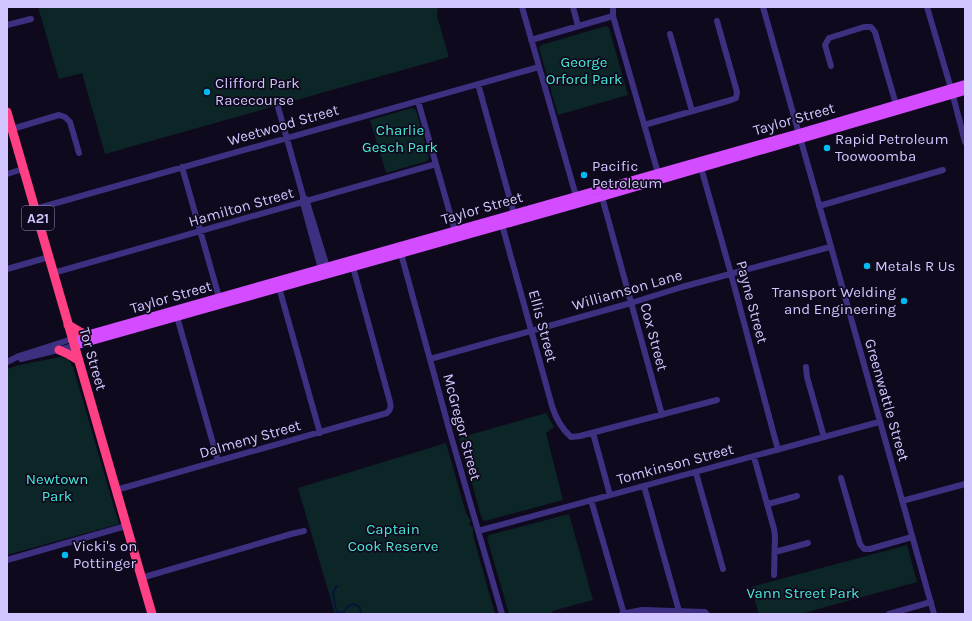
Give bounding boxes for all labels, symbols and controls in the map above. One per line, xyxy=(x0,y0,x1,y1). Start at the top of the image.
park label: George Orford Park xyxy=(546,53,622,88)
place label: Clifford Park Racecourse xyxy=(215,74,300,109)
marker: Clifford Park Racecourse xyxy=(202,87,212,97)
street label: Taylor Street xyxy=(751,99,837,139)
street label: Weetwood Street xyxy=(225,100,341,149)
park label: Charlie Gesch Park xyxy=(362,121,438,156)
place label: Rapid Petroleum Toowoomba xyxy=(835,130,948,165)
marker: Rapid Petroleum Toowoomba xyxy=(822,143,832,153)
place label: Pacific Petroleum xyxy=(592,157,662,192)
marker: Pacific Petroleum xyxy=(579,170,589,180)
street label: Hamilton Street xyxy=(186,183,296,231)
street label: Taylor Street xyxy=(439,188,525,228)
road number: A21 xyxy=(22,206,54,230)
place label: Metals R Us xyxy=(875,257,955,275)
street label: Payne Street xyxy=(732,259,772,346)
marker: Metals R Us xyxy=(862,261,872,271)
street label: Williamson Lane xyxy=(570,266,684,314)
street label: Taylor Street xyxy=(128,277,214,317)
place label: Transport Welding and Engineering xyxy=(772,283,897,318)
street label: Ellis Street xyxy=(525,288,561,364)
marker: Transport Welding and Engineering xyxy=(899,296,909,306)
street label: Cox Street xyxy=(636,301,672,373)
street label: Tor Street xyxy=(75,325,111,393)
street label: Greenwattle Street xyxy=(861,337,913,464)
street label: McGregor Street xyxy=(439,372,485,483)
street label: Dalmeny Street xyxy=(197,416,303,462)
street label: Tomkinson Street xyxy=(615,440,736,488)
park label: Newtown Park xyxy=(26,470,88,505)
park label: Captain Cook Reserve xyxy=(348,520,438,555)
place label: Vicki's on Pottinger xyxy=(73,537,137,572)
marker: Vicki's on Pottinger xyxy=(60,550,70,560)
park label: Vann Street Park xyxy=(746,584,860,602)

